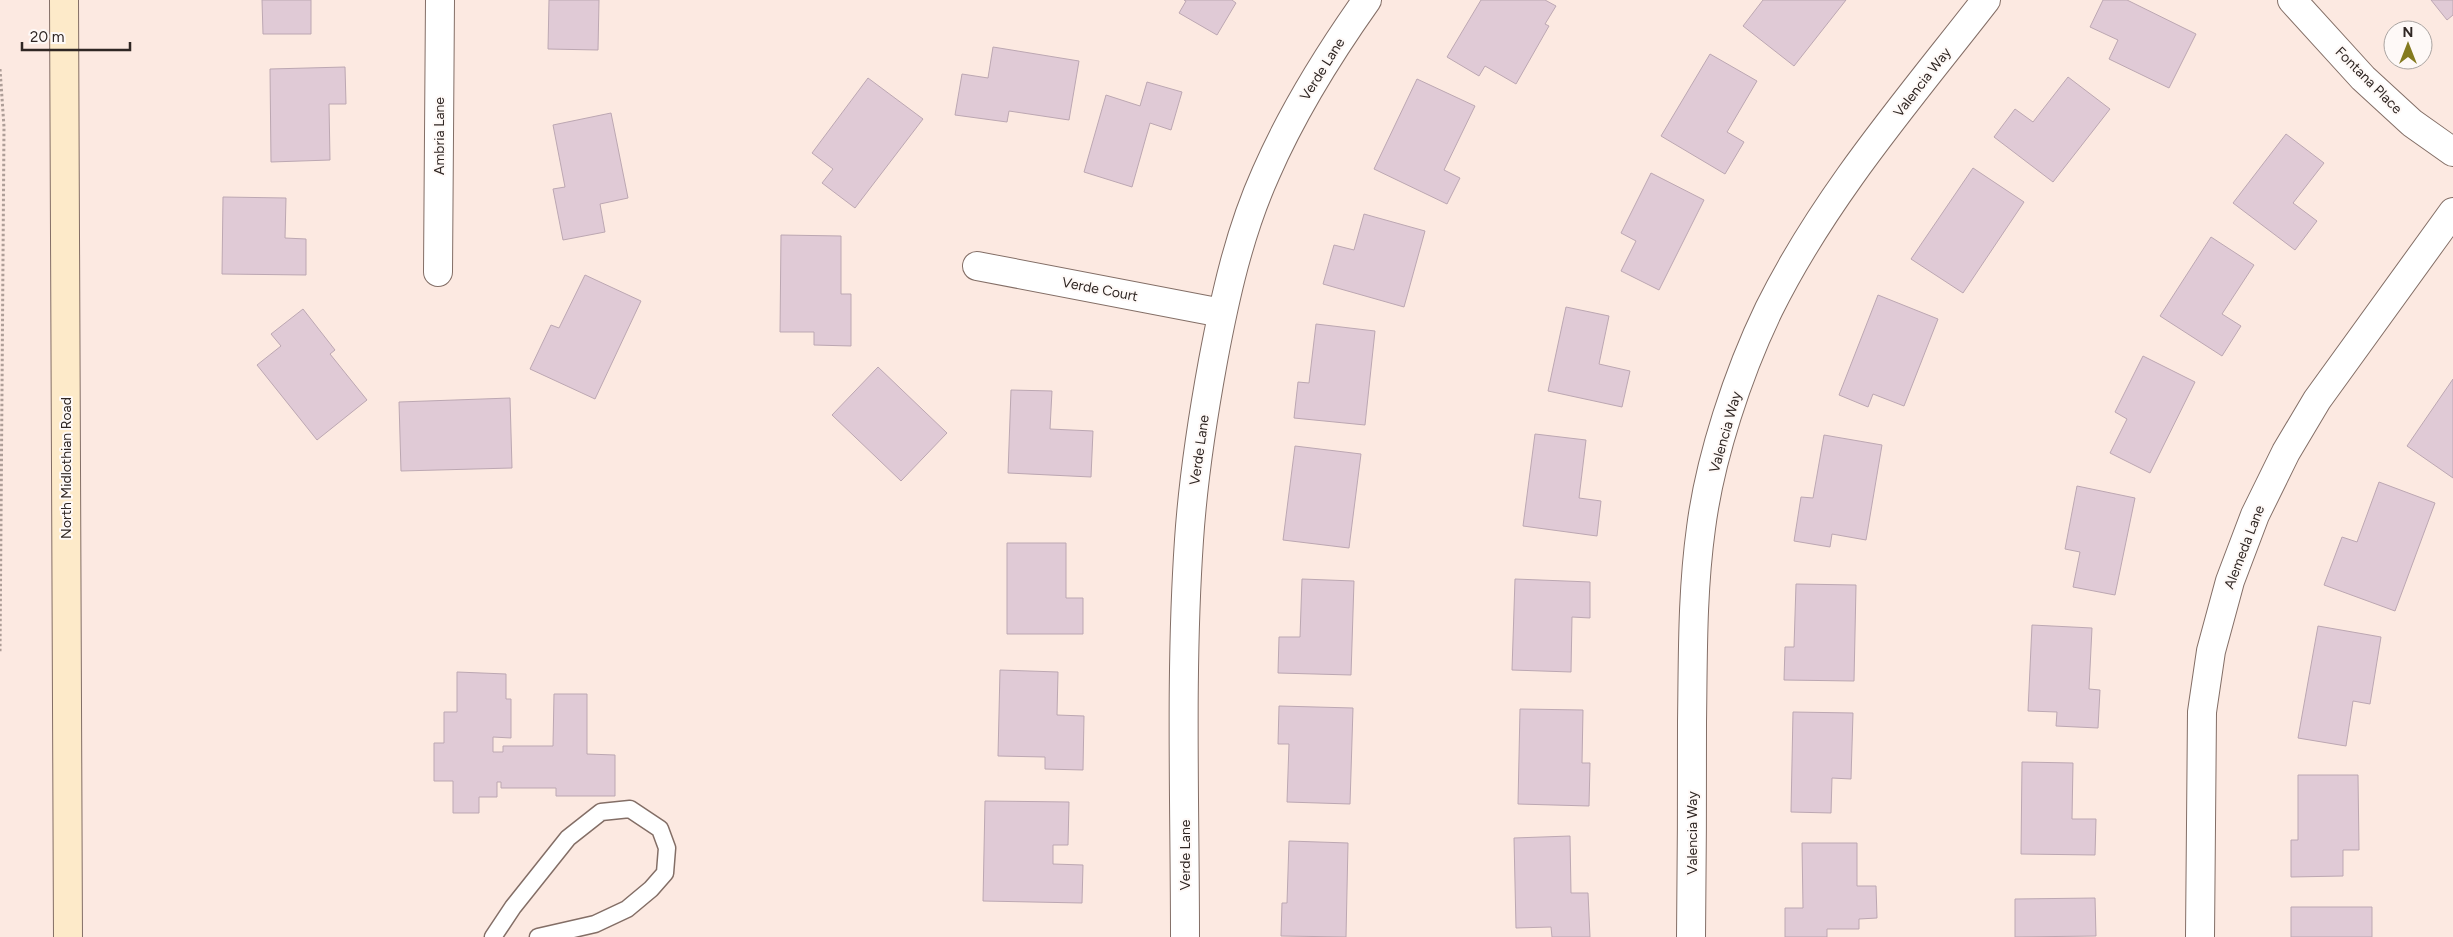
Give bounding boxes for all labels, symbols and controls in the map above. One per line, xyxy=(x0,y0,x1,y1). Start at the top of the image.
scale bar xyxy=(22,20,130,52)
north arrow xyxy=(2383,20,2433,70)
text: N xyxy=(2403,24,2413,41)
text: 20 m xyxy=(30,28,64,46)
street label: Verde Lane xyxy=(1296,34,1349,104)
street label: Fontana Place xyxy=(2332,43,2406,118)
street label: Valencia Way xyxy=(1890,44,1955,120)
street label: Ambria Lane xyxy=(431,97,448,175)
street label: Verde Court xyxy=(1061,274,1139,305)
street label: Valencia Way xyxy=(1706,389,1745,475)
street label: North Midlothian Road xyxy=(58,397,75,539)
street label: Verde Lane xyxy=(1186,414,1213,486)
street label: Alemeda Lane xyxy=(2221,503,2268,592)
street label: Valencia Way xyxy=(1684,791,1701,875)
street label: Verde Lane xyxy=(1177,819,1194,890)

